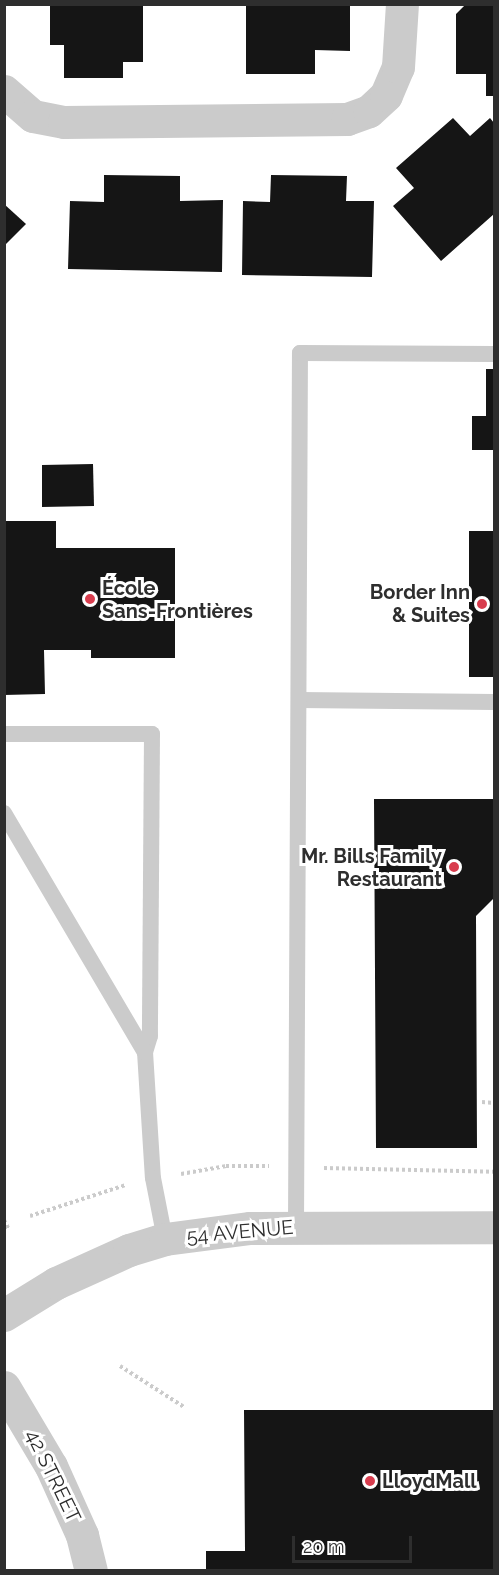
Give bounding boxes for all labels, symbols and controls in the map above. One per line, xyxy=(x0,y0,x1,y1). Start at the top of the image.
place label: École Sans-Frontières xyxy=(102,576,253,623)
place label: Border Inn & Suites xyxy=(369,580,470,627)
marker: École Sans-Frontières xyxy=(83,592,97,606)
marker: Border Inn & Suites xyxy=(475,597,489,611)
place label: Mr. Bills Family Restaurant xyxy=(301,844,442,891)
marker: Mr. Bills Family Restaurant xyxy=(447,860,461,874)
street label: 54 AVENUE xyxy=(185,1215,295,1249)
street label: 42 STREET xyxy=(20,1426,86,1526)
place label: LloydMall xyxy=(382,1469,477,1493)
marker: LloydMall xyxy=(363,1474,377,1488)
scale bar xyxy=(295,1524,415,1562)
text: 20 m xyxy=(303,1536,345,1557)

